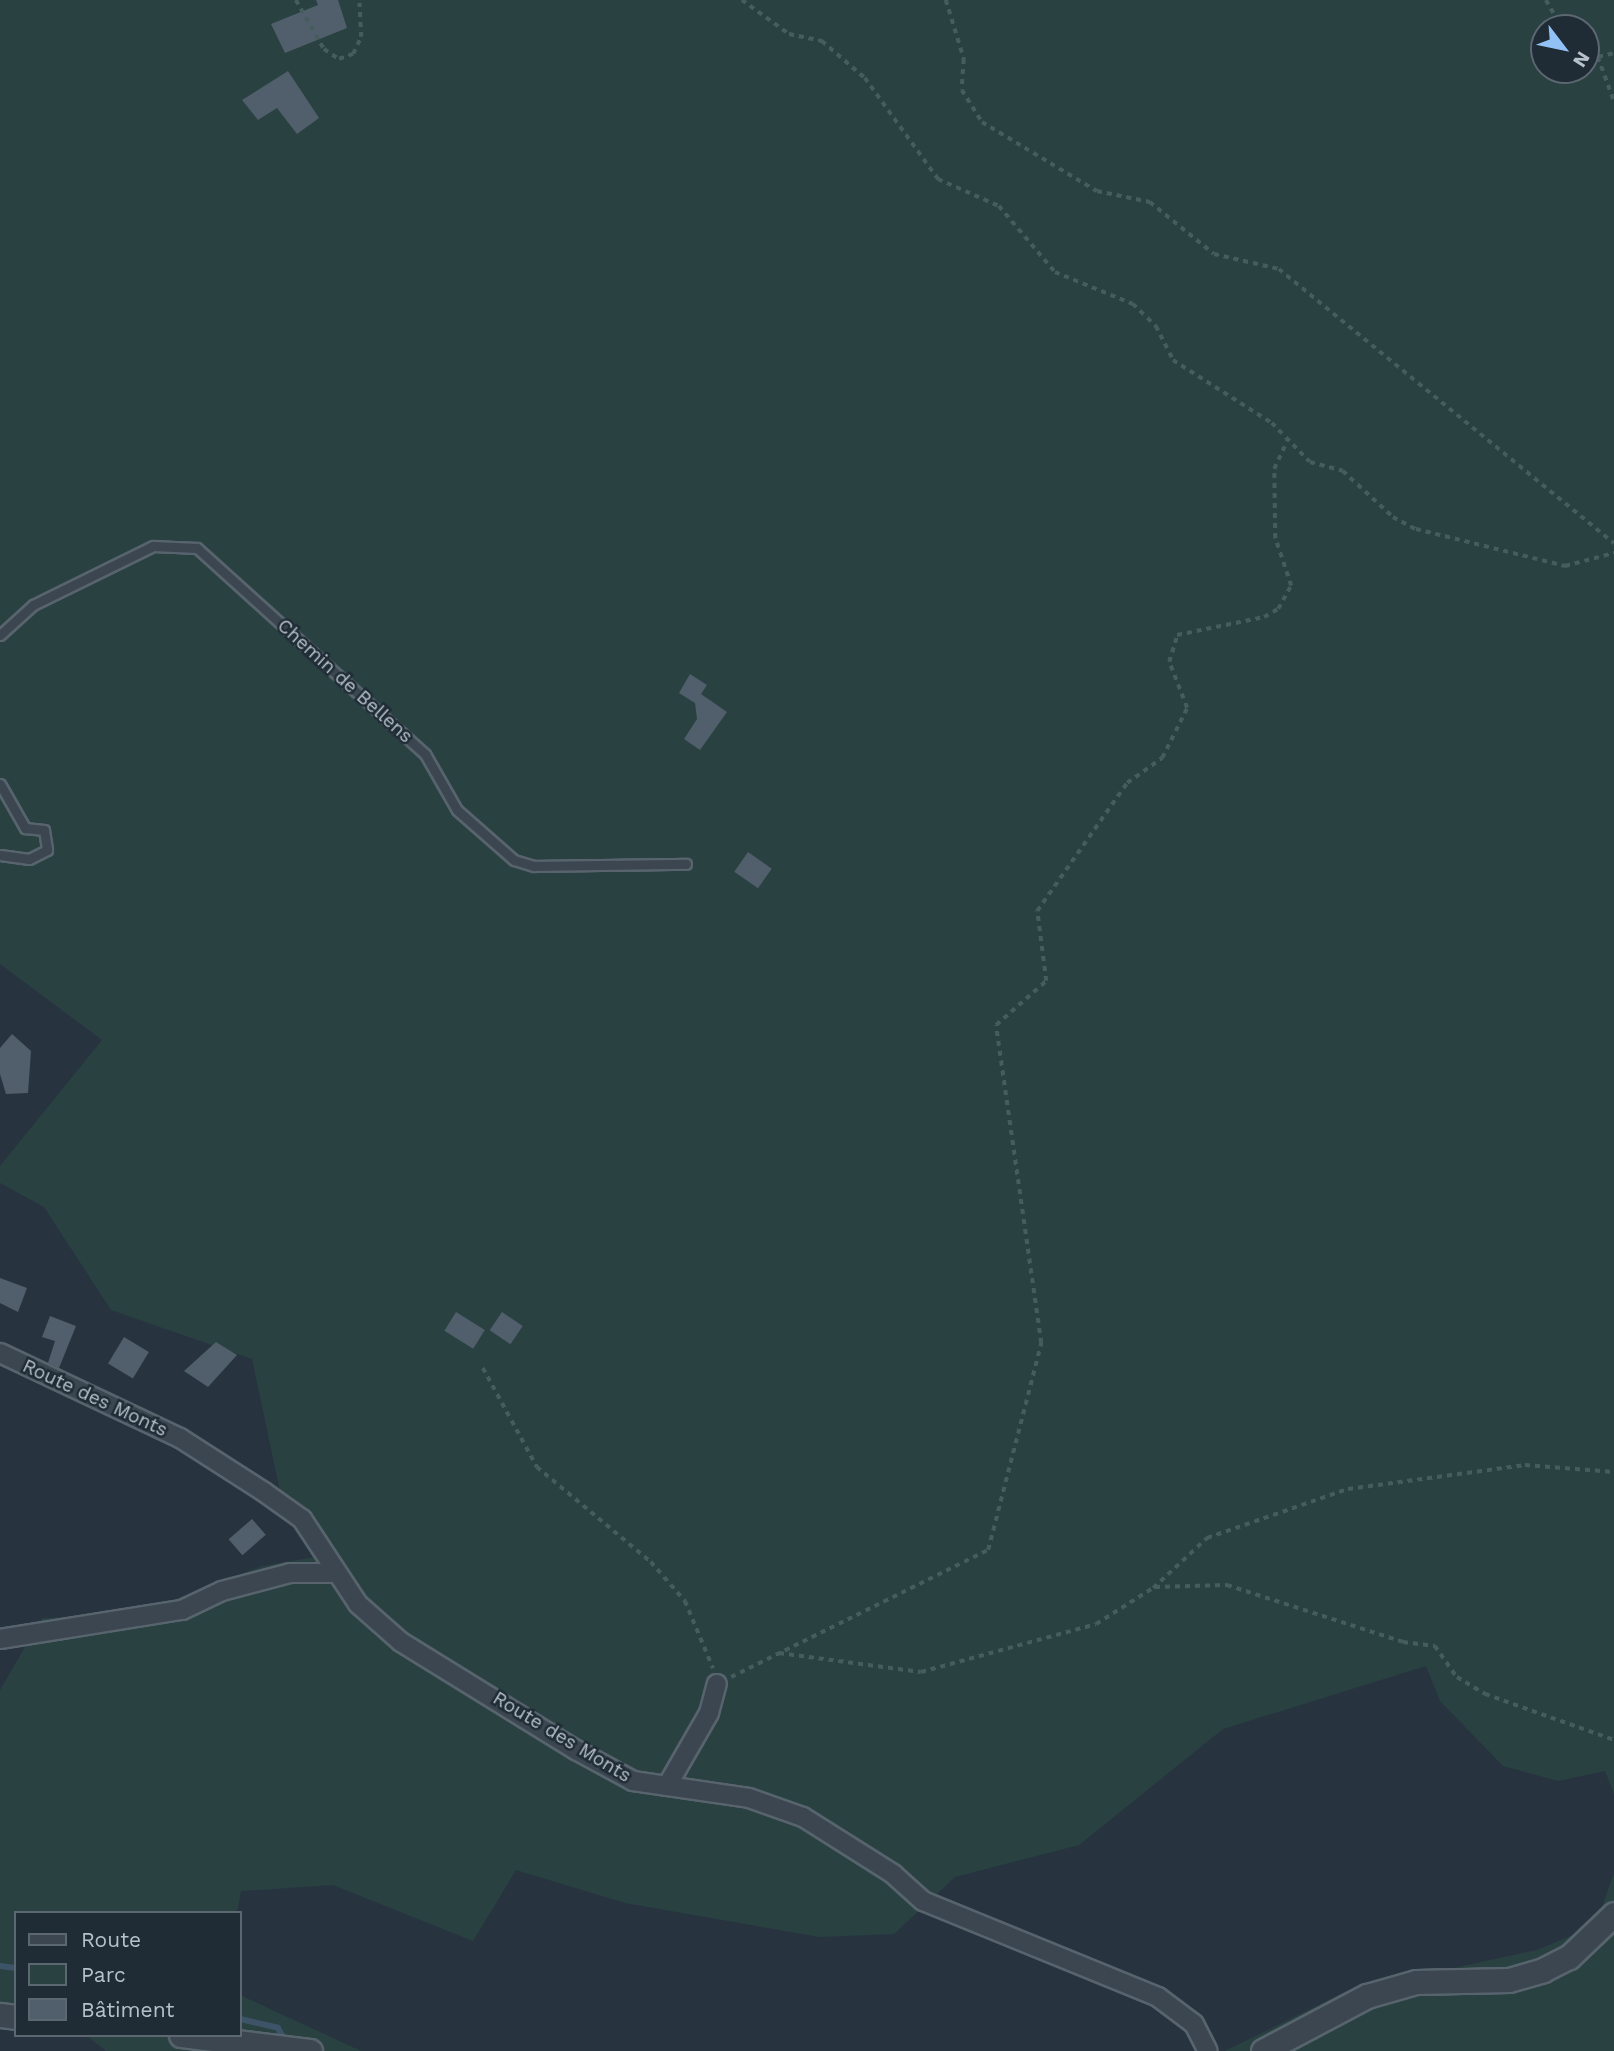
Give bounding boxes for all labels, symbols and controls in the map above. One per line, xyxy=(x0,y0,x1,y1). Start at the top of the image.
north arrow xyxy=(1530,14,1600,84)
text: N xyxy=(1568,47,1595,71)
street label: Chemin de Bellens xyxy=(273,614,417,748)
street label: Route des Monts xyxy=(19,1354,171,1442)
street label: Route des Monts xyxy=(489,1687,635,1787)
legend xyxy=(14,1911,242,2037)
text: Route xyxy=(81,1927,141,1952)
text: Parc xyxy=(81,1962,126,1987)
text: Bâtiment xyxy=(81,1997,174,2022)

